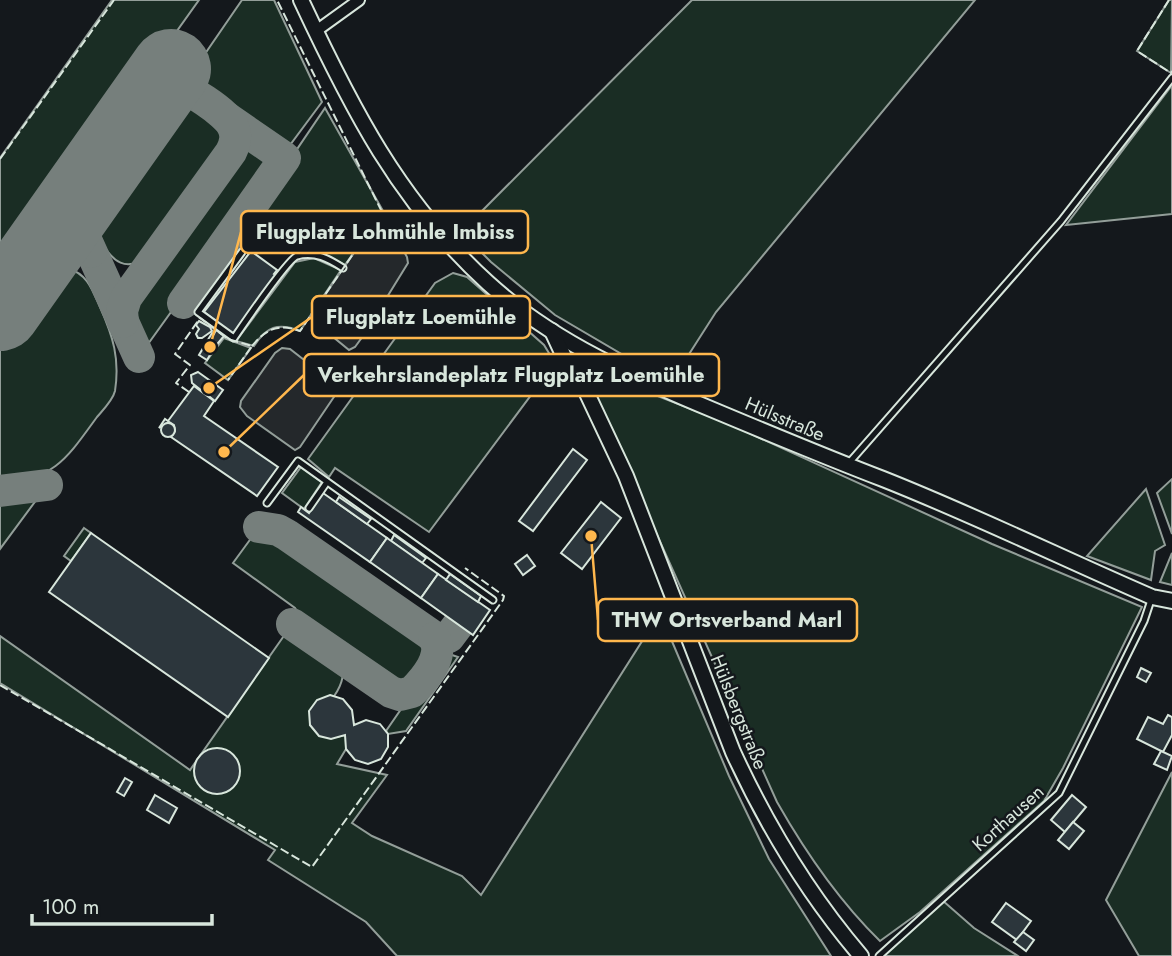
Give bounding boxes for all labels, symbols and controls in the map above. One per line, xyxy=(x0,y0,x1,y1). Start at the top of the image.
callout: Flugplatz Lohmühle Imbiss xyxy=(241,211,528,253)
text: Flugplatz Lohmühle Imbiss xyxy=(256,217,515,247)
callout: Flugplatz Loemühle xyxy=(312,296,530,338)
text: Flugplatz Loemühle xyxy=(326,302,516,332)
callout: Verkehrslandeplatz Flugplatz Loemühle xyxy=(304,354,719,396)
text: Verkehrslandeplatz Flugplatz Loemühle xyxy=(317,360,704,390)
street label: Hülsstraße xyxy=(741,390,829,448)
callout: THW Ortsverband Marl xyxy=(598,599,857,641)
text: THW Ortsverband Marl xyxy=(612,605,842,635)
street label: Hülsbergstraße xyxy=(704,651,774,774)
street label: Korthausen xyxy=(966,778,1050,858)
scale bar xyxy=(32,883,212,927)
text: 100 m xyxy=(42,892,99,922)

